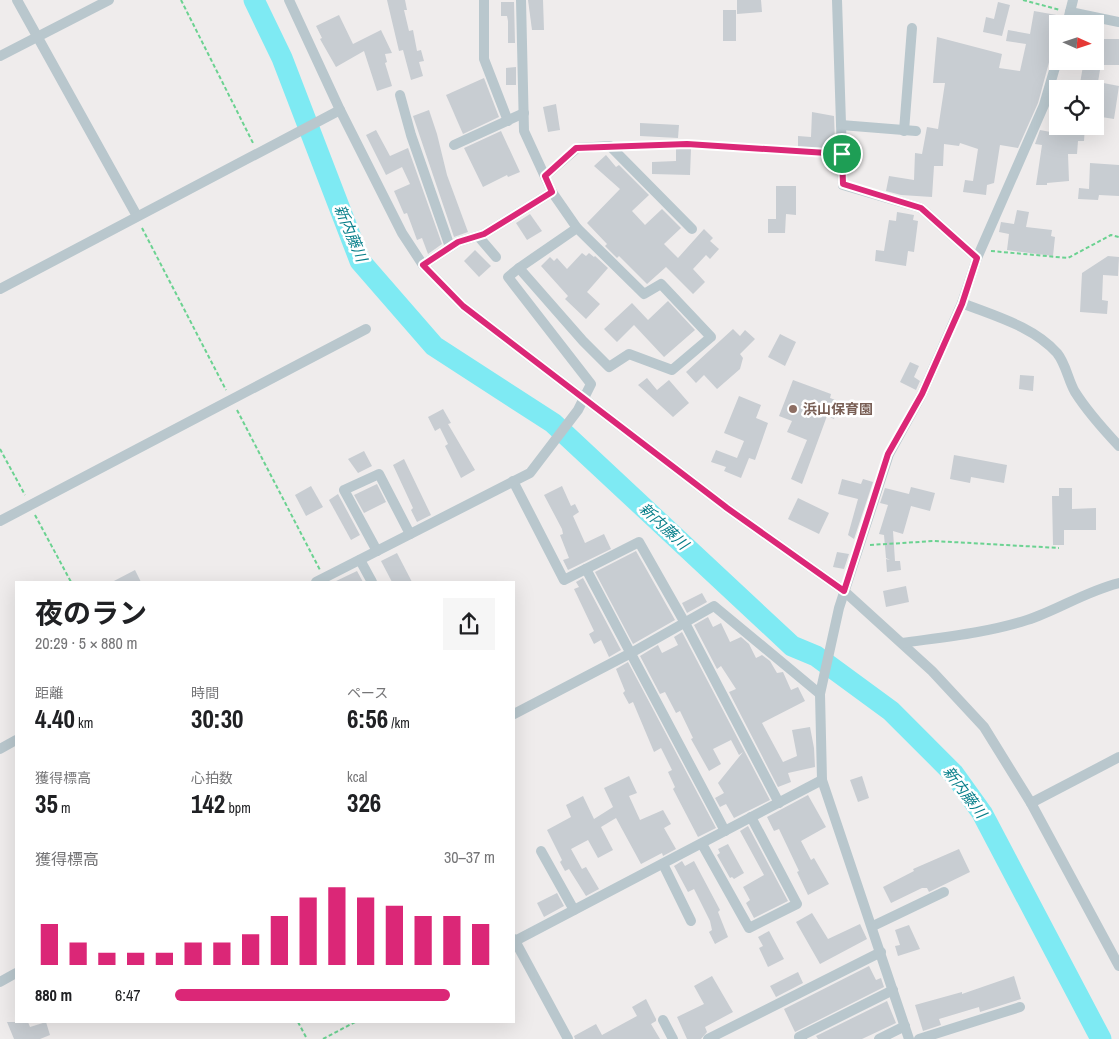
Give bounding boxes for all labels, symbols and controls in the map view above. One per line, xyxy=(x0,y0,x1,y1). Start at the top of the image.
north arrow xyxy=(1049,15,1104,70)
map controls xyxy=(1049,15,1104,135)
button: locate xyxy=(1049,80,1104,135)
pin xyxy=(821,133,863,175)
icon: arrive xyxy=(828,140,856,168)
water label: 新内藤川 xyxy=(330,201,373,267)
place label: 浜山保育園 xyxy=(803,400,873,418)
marker: 浜山保育園 xyxy=(787,403,799,415)
water label: 新内藤川 xyxy=(635,498,695,555)
text: 夜のラン xyxy=(35,594,147,632)
button: share xyxy=(443,598,495,650)
text: 20:29 · 5 × 880 m xyxy=(35,632,138,654)
text: 距離 xyxy=(35,684,63,702)
text: 時間 xyxy=(191,684,219,702)
text: ペース xyxy=(347,684,388,702)
text: 4.40 xyxy=(35,702,75,736)
text: 30:30 xyxy=(191,702,243,736)
text: 6:56 xyxy=(347,702,388,736)
text: km xyxy=(75,714,93,732)
text: /km xyxy=(388,714,410,732)
water label: 新内藤川 xyxy=(939,762,993,824)
text: kcal xyxy=(347,768,367,786)
text: 獲得標高 xyxy=(35,769,91,787)
text: 心拍数 xyxy=(191,769,233,787)
text: 326 xyxy=(347,786,381,820)
text: 35 xyxy=(35,787,58,821)
text: 142 xyxy=(191,787,225,821)
text: m xyxy=(58,799,71,817)
text: bpm xyxy=(225,799,251,817)
text: 30–37 m xyxy=(444,846,495,868)
text: 獲得標高 xyxy=(35,848,99,870)
text: 880 m xyxy=(35,984,72,1006)
text: 6:47 xyxy=(115,984,141,1006)

